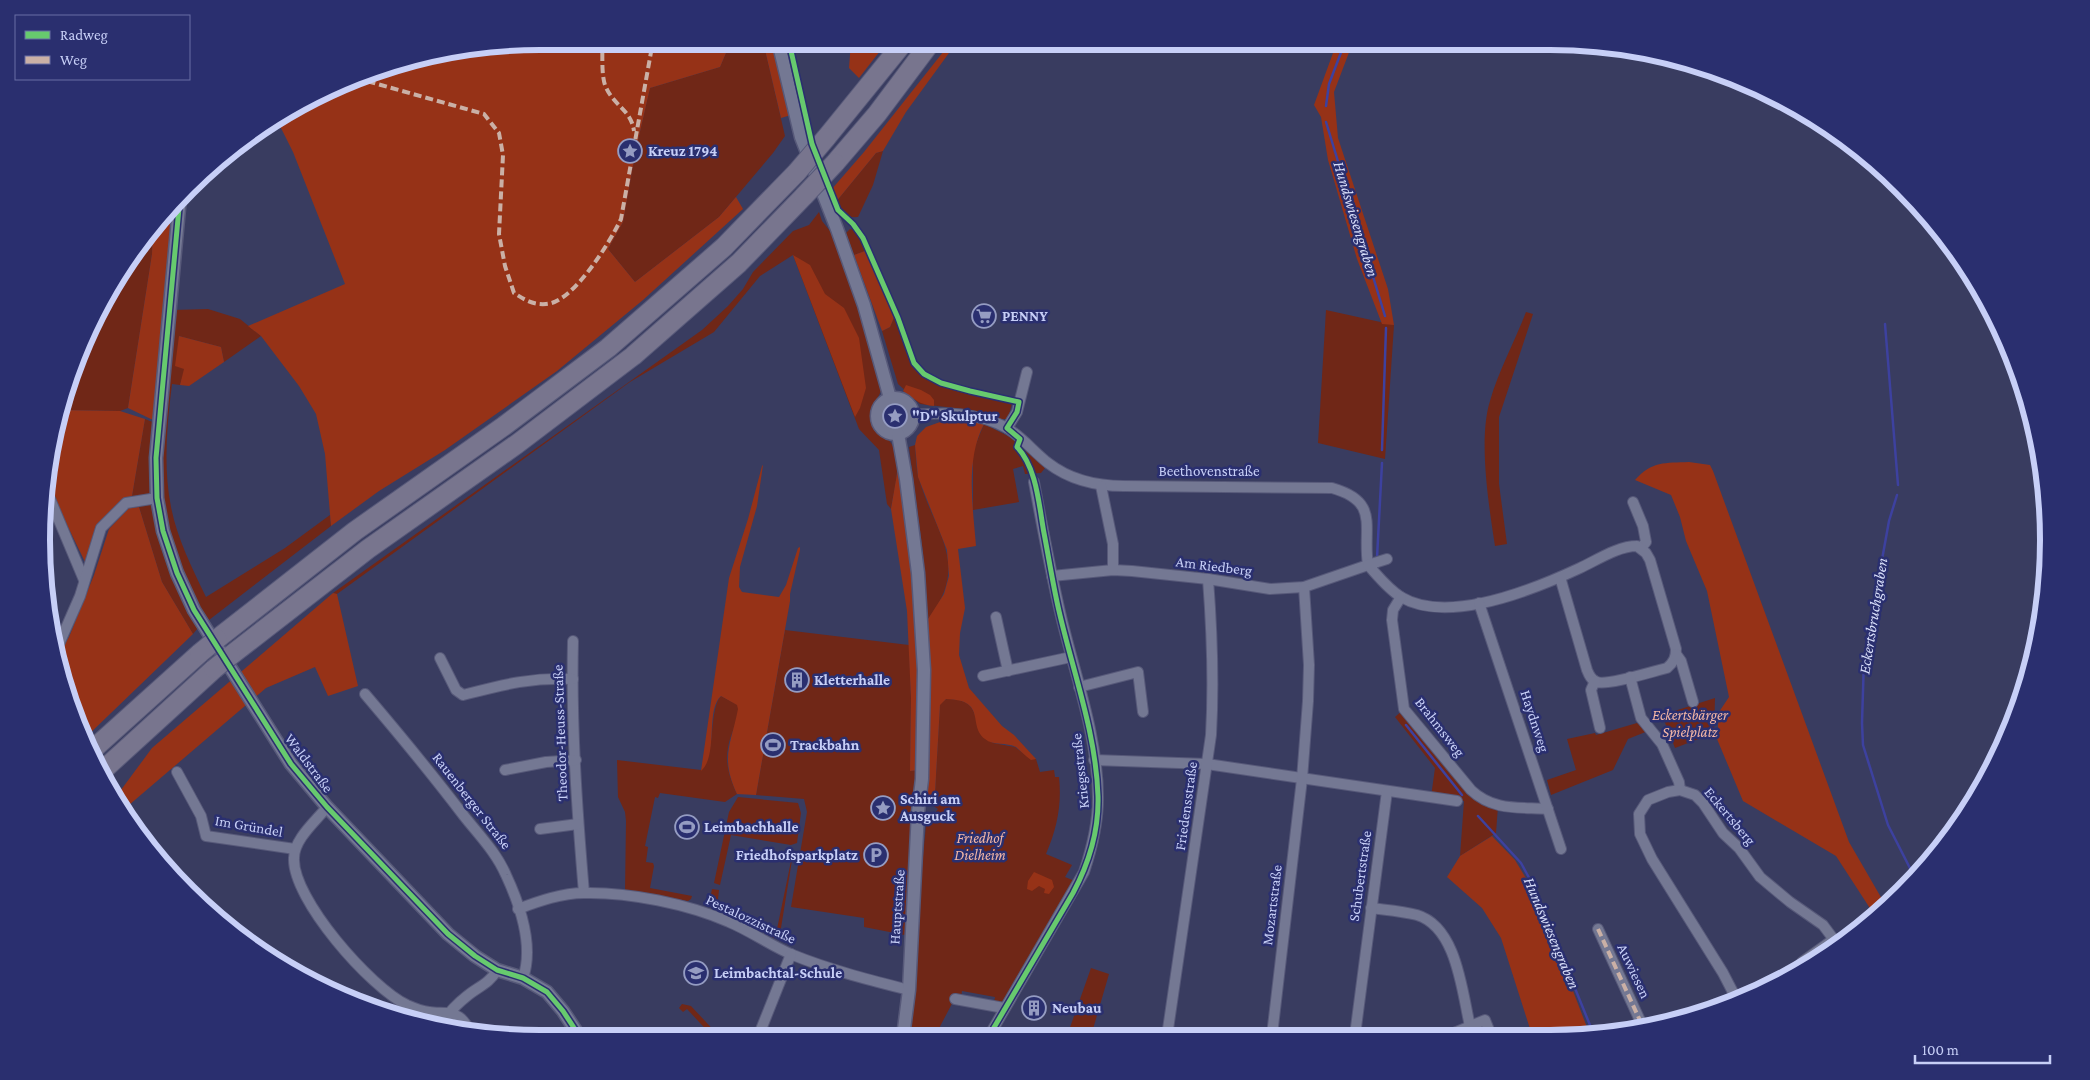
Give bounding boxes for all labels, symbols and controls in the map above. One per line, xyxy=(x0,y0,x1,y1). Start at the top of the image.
legend xyxy=(15,15,190,80)
text: Radweg xyxy=(60,27,108,44)
text: Weg xyxy=(60,52,87,69)
place icon: Kreuz 1794 xyxy=(617,138,643,164)
place label: Kreuz 1794 xyxy=(648,143,717,159)
water label: Hundswiesengraben xyxy=(1329,159,1382,279)
supermarket icon: PENNY xyxy=(971,303,997,329)
place label: PENNY xyxy=(1002,308,1048,324)
place icon: "D" Skulptur xyxy=(882,403,908,429)
place label: "D" Skulptur xyxy=(912,408,997,424)
street label: Beethovenstraße xyxy=(1158,463,1260,479)
street label: Am Riedberg xyxy=(1175,553,1253,580)
water label: Eckertsbruchgraben xyxy=(1855,557,1892,675)
street label: Theodor-Heuss-Straße xyxy=(550,664,570,802)
building icon: Kletterhalle xyxy=(784,667,810,693)
place label: Kletterhalle xyxy=(814,672,890,688)
street label: Haydnweg xyxy=(1517,688,1553,754)
street label: Brahmsweg xyxy=(1411,694,1468,760)
park label: Eckertsbärger Spielplatz xyxy=(1652,707,1729,741)
street label: Waldstraße xyxy=(282,730,337,796)
sports icon: Trackbahn xyxy=(760,732,786,758)
street label: Kriegsstraße xyxy=(1068,732,1093,809)
place label: Trackbahn xyxy=(790,737,860,753)
street label: Rauenberger Straße xyxy=(429,750,515,853)
street label: Friedensstraße xyxy=(1172,760,1200,851)
street label: Eckertsberg xyxy=(1700,784,1759,849)
place label: Schiri am Ausguck xyxy=(899,791,961,824)
place icon: Schiri am Ausguck xyxy=(870,795,896,821)
street label: Im Gründel xyxy=(214,812,284,840)
sports icon: Leimbachhalle xyxy=(674,814,700,840)
place label: Leimbachhalle xyxy=(704,819,798,835)
street label: Schubertstraße xyxy=(1346,829,1374,922)
park label: Friedhof Dielheim xyxy=(954,830,1006,863)
parking icon: Friedhofsparkplatz xyxy=(863,842,889,868)
place label: Friedhofsparkplatz xyxy=(736,847,858,863)
street label: Mozartstraße xyxy=(1259,863,1285,946)
street label: Hauptstraße xyxy=(886,869,909,945)
water label: Hundswiesengraben xyxy=(1520,875,1583,992)
street label: Pestalozzistraße xyxy=(704,891,799,947)
street label: Auwiesen xyxy=(1614,941,1654,1001)
school or university icon: Leimbachtal-Schule xyxy=(683,960,709,986)
place label: Leimbachtal-Schule xyxy=(714,965,842,981)
building icon: Neubau xyxy=(1021,995,1047,1021)
place label: Neubau xyxy=(1052,1000,1102,1016)
scale bar xyxy=(1915,1032,2050,1064)
text: 100 m xyxy=(1922,1042,1959,1058)

